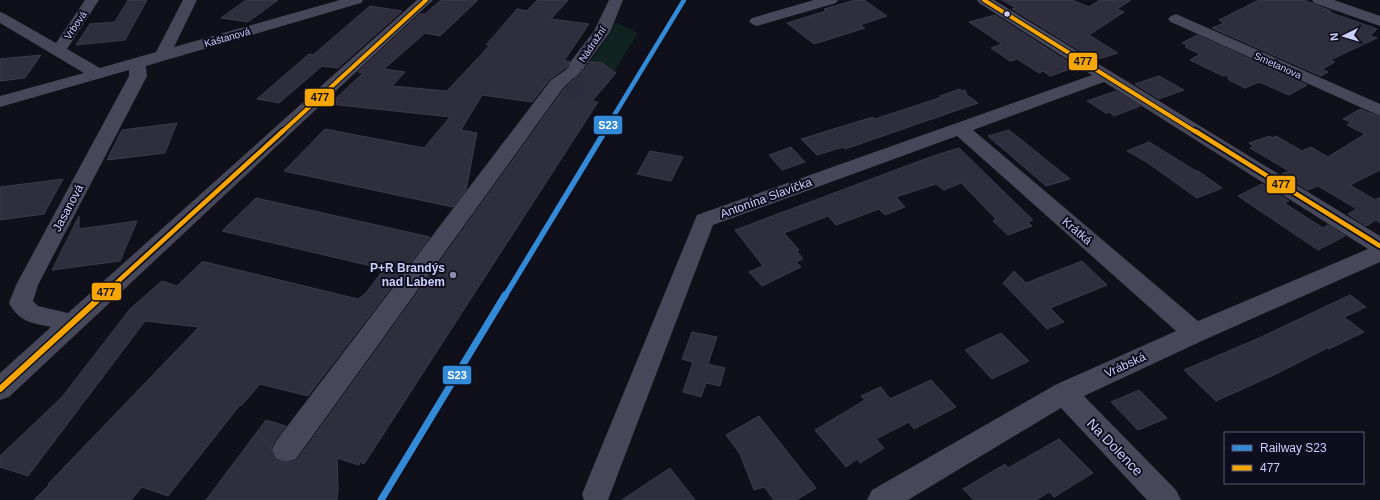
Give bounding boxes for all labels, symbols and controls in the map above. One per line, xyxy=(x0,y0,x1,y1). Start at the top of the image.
street label: Vrbová xyxy=(62,9,89,41)
unlabelled marker xyxy=(1002,9,1012,19)
north arrow xyxy=(1324,16,1364,56)
street label: Nádražní xyxy=(577,24,608,64)
street label: Kaštanová xyxy=(203,26,252,49)
text: N xyxy=(1328,32,1340,41)
street label: Smetanova xyxy=(1252,50,1304,81)
line badge: 477 xyxy=(1068,52,1098,71)
text: 477 xyxy=(1074,55,1092,67)
line badge: 477 xyxy=(304,88,335,107)
text: 477 xyxy=(311,91,329,103)
line badge: S23 xyxy=(593,115,623,135)
text: S23 xyxy=(598,119,618,131)
street label: Antonína Slavíčka xyxy=(718,175,814,221)
line badge: 477 xyxy=(1266,175,1296,194)
text: 477 xyxy=(1272,178,1290,190)
street label: Jasanová xyxy=(50,182,86,234)
street label: Krátká xyxy=(1059,214,1095,248)
place label: P+R Brandýs nad Labem xyxy=(370,261,445,289)
marker: P+R Brandýs nad Labem xyxy=(448,270,458,280)
line badge: 477 xyxy=(91,282,122,301)
text: 477 xyxy=(97,286,115,298)
street label: Vrábská xyxy=(1102,349,1148,381)
line badge: S23 xyxy=(442,365,472,385)
text: S23 xyxy=(447,369,467,381)
street label: Na Dolence xyxy=(1084,415,1146,479)
legend xyxy=(1224,432,1364,484)
text: Railway S23 xyxy=(1260,441,1327,455)
text: 477 xyxy=(1260,461,1280,475)

